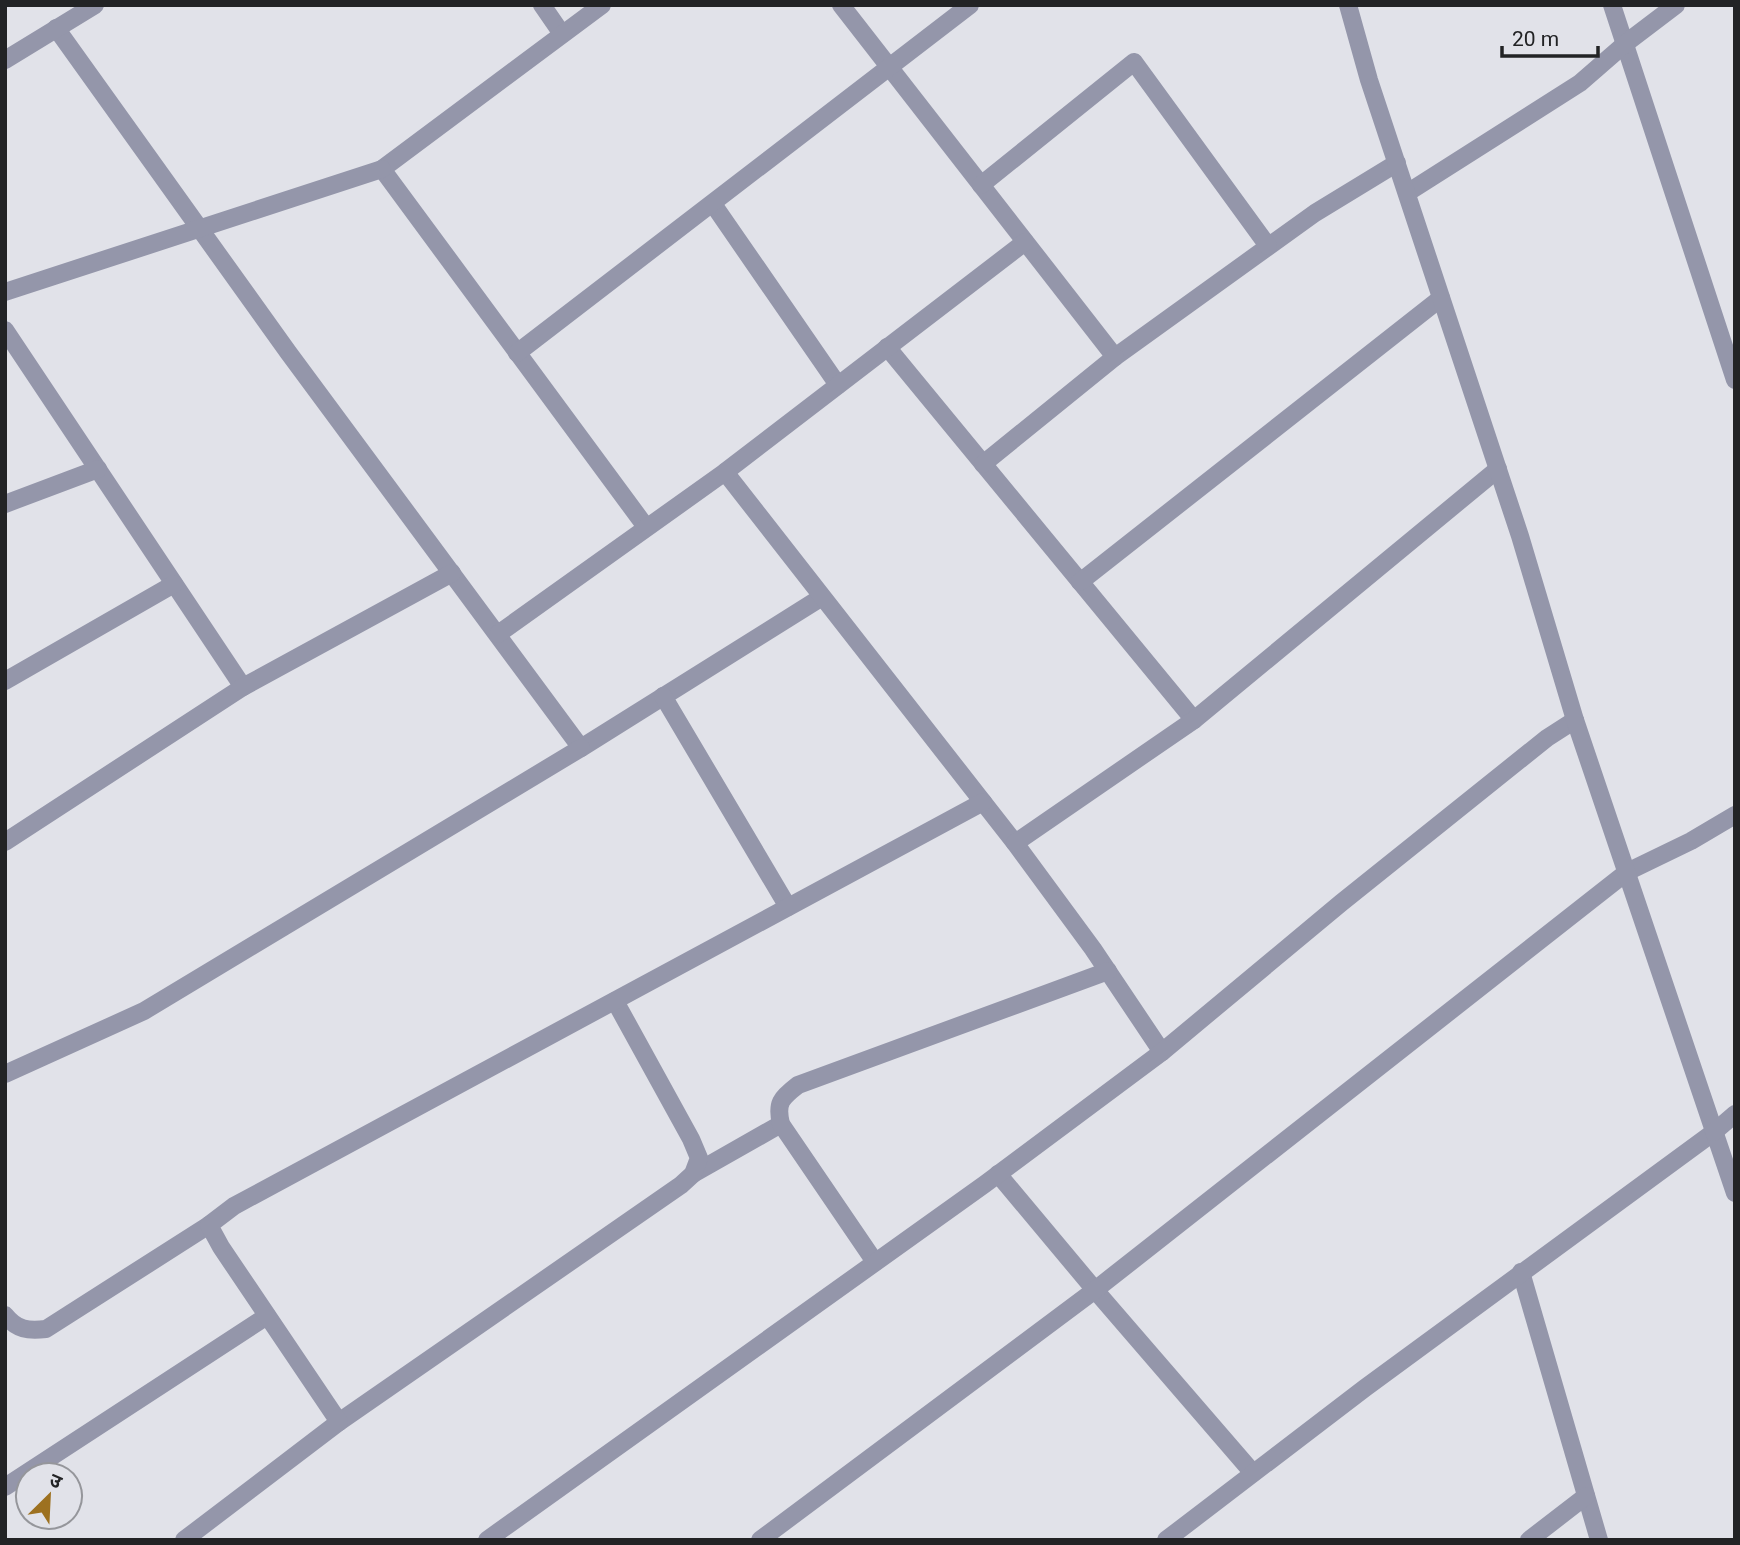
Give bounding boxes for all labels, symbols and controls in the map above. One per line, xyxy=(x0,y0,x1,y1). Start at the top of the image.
scale bar xyxy=(1502,14,1598,58)
text: 20 m xyxy=(1512,27,1559,51)
north arrow xyxy=(14,1461,84,1531)
text: उ xyxy=(46,1468,66,1494)

